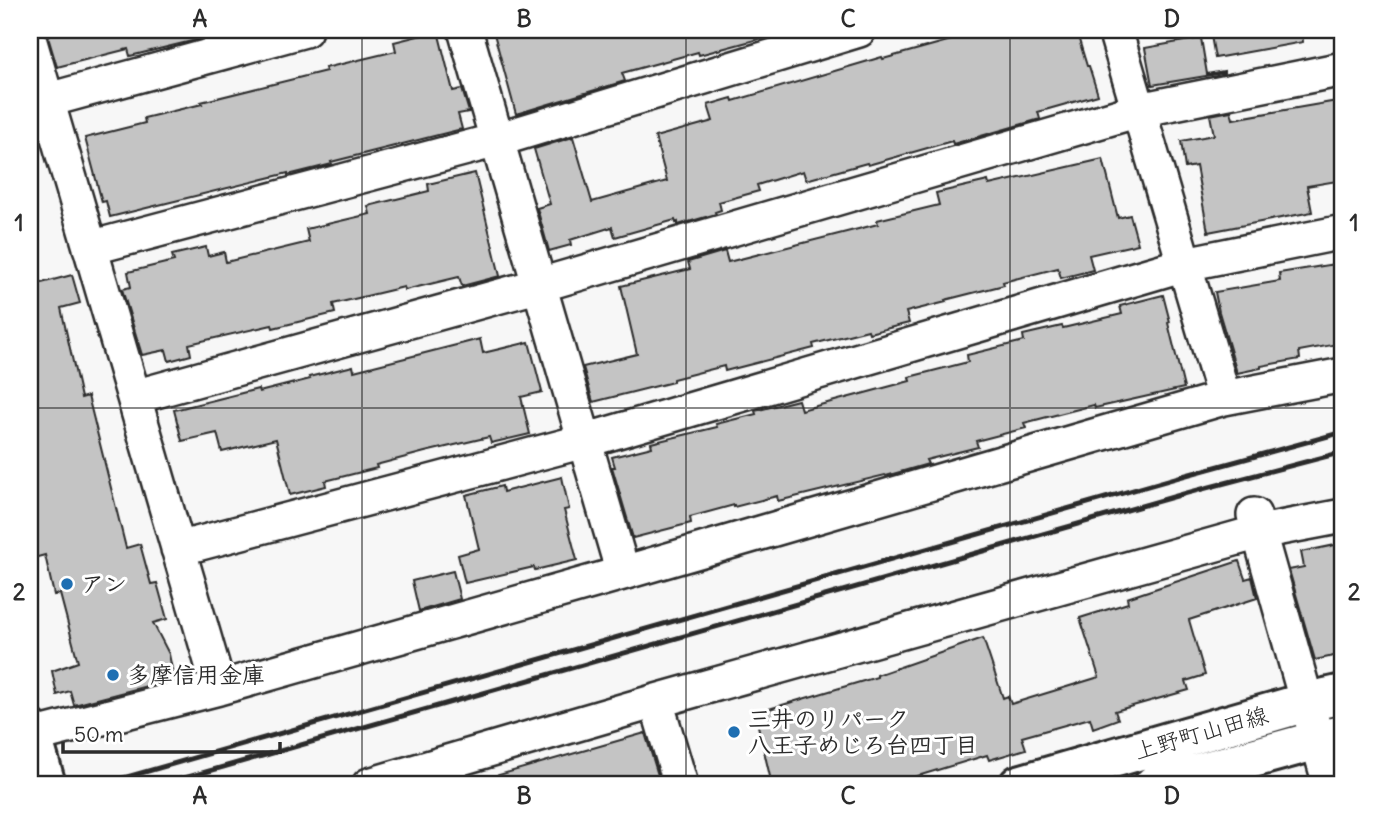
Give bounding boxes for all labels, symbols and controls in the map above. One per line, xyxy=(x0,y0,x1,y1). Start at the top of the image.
text: A xyxy=(193,4,208,33)
text: B xyxy=(516,4,532,33)
text: C xyxy=(840,4,856,33)
text: D xyxy=(1164,4,1180,33)
text: 1 xyxy=(14,208,24,237)
text: 1 xyxy=(1349,208,1359,237)
place label: アン xyxy=(81,569,127,598)
marker: アン xyxy=(59,576,75,592)
text: 2 xyxy=(13,577,26,606)
text: 2 xyxy=(1348,577,1361,606)
place label: 多摩信用金庫 xyxy=(127,660,265,689)
marker: 多摩信用金庫 xyxy=(105,667,121,683)
street label: 上野町山田線 xyxy=(1131,700,1271,765)
place label: 三井のリパーク 八王子めじろ台四丁目 xyxy=(748,704,978,759)
scale bar xyxy=(63,710,280,754)
text: 50 m xyxy=(74,721,123,748)
marker: 三井のリパーク 八王子めじろ台四丁目 xyxy=(726,724,742,740)
text: A xyxy=(193,781,208,810)
text: B xyxy=(516,781,532,810)
text: C xyxy=(840,781,856,810)
text: D xyxy=(1164,781,1180,810)

